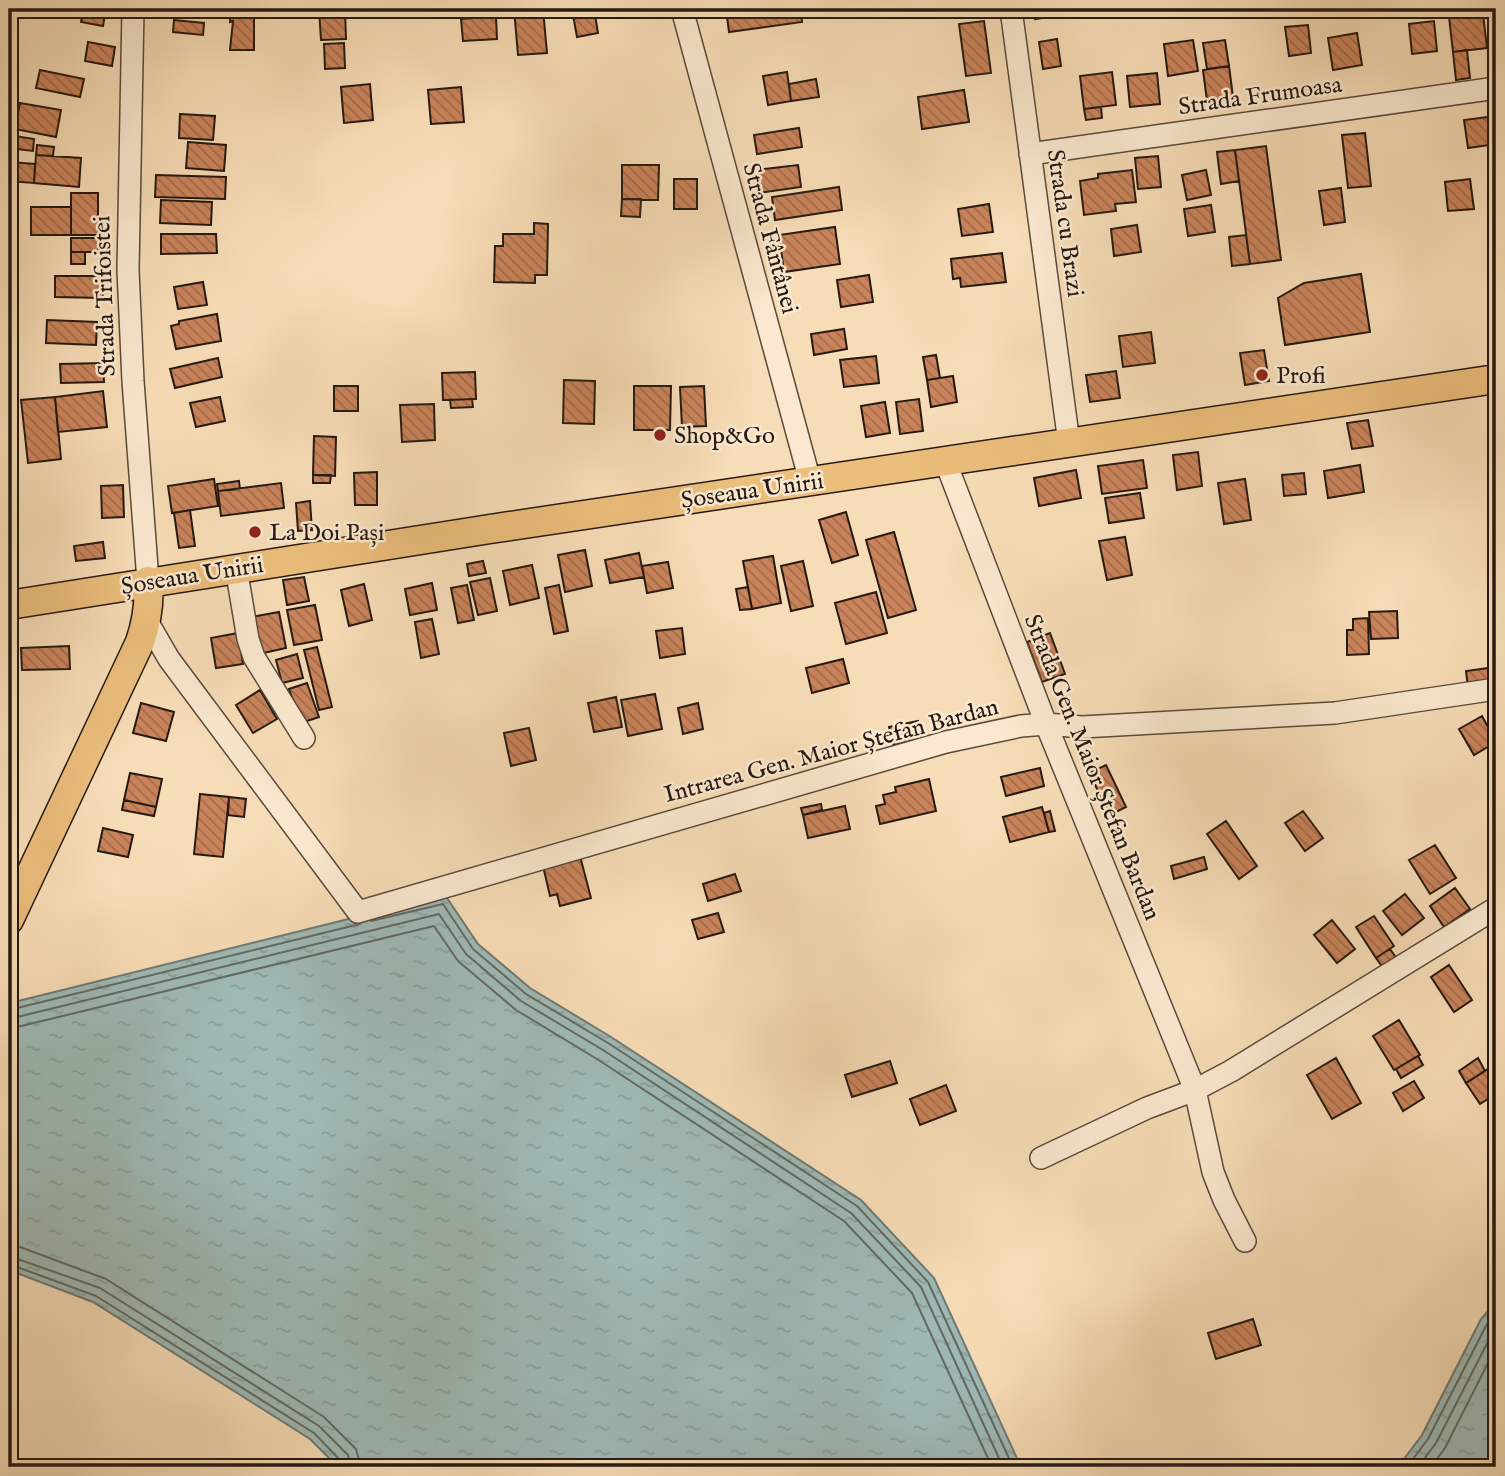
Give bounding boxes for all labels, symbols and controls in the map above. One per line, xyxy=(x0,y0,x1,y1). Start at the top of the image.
street label: Strada Frumoasa xyxy=(1176,70,1345,123)
street label: Strada cu Brazi xyxy=(1039,147,1090,299)
street label: Strada Fântânei xyxy=(735,160,805,317)
street label: Strada Trifoistei xyxy=(87,215,124,377)
place label: Profi xyxy=(1276,361,1326,392)
marker: Profi xyxy=(1254,367,1270,383)
place label: Shop&Go xyxy=(674,421,775,452)
marker: Shop&Go xyxy=(652,427,668,443)
street label: Șoseaua Unirii xyxy=(679,466,826,517)
place label: La Doi Pași xyxy=(269,518,384,549)
marker: La Doi Pași xyxy=(247,524,263,540)
street label: Șoseaua Unirii xyxy=(119,550,266,603)
street label: Strada Gen. Maior Ștefan Bardan xyxy=(1016,610,1167,925)
street label: Intrarea Gen. Maior Ștefan Bardan xyxy=(661,692,1002,811)

